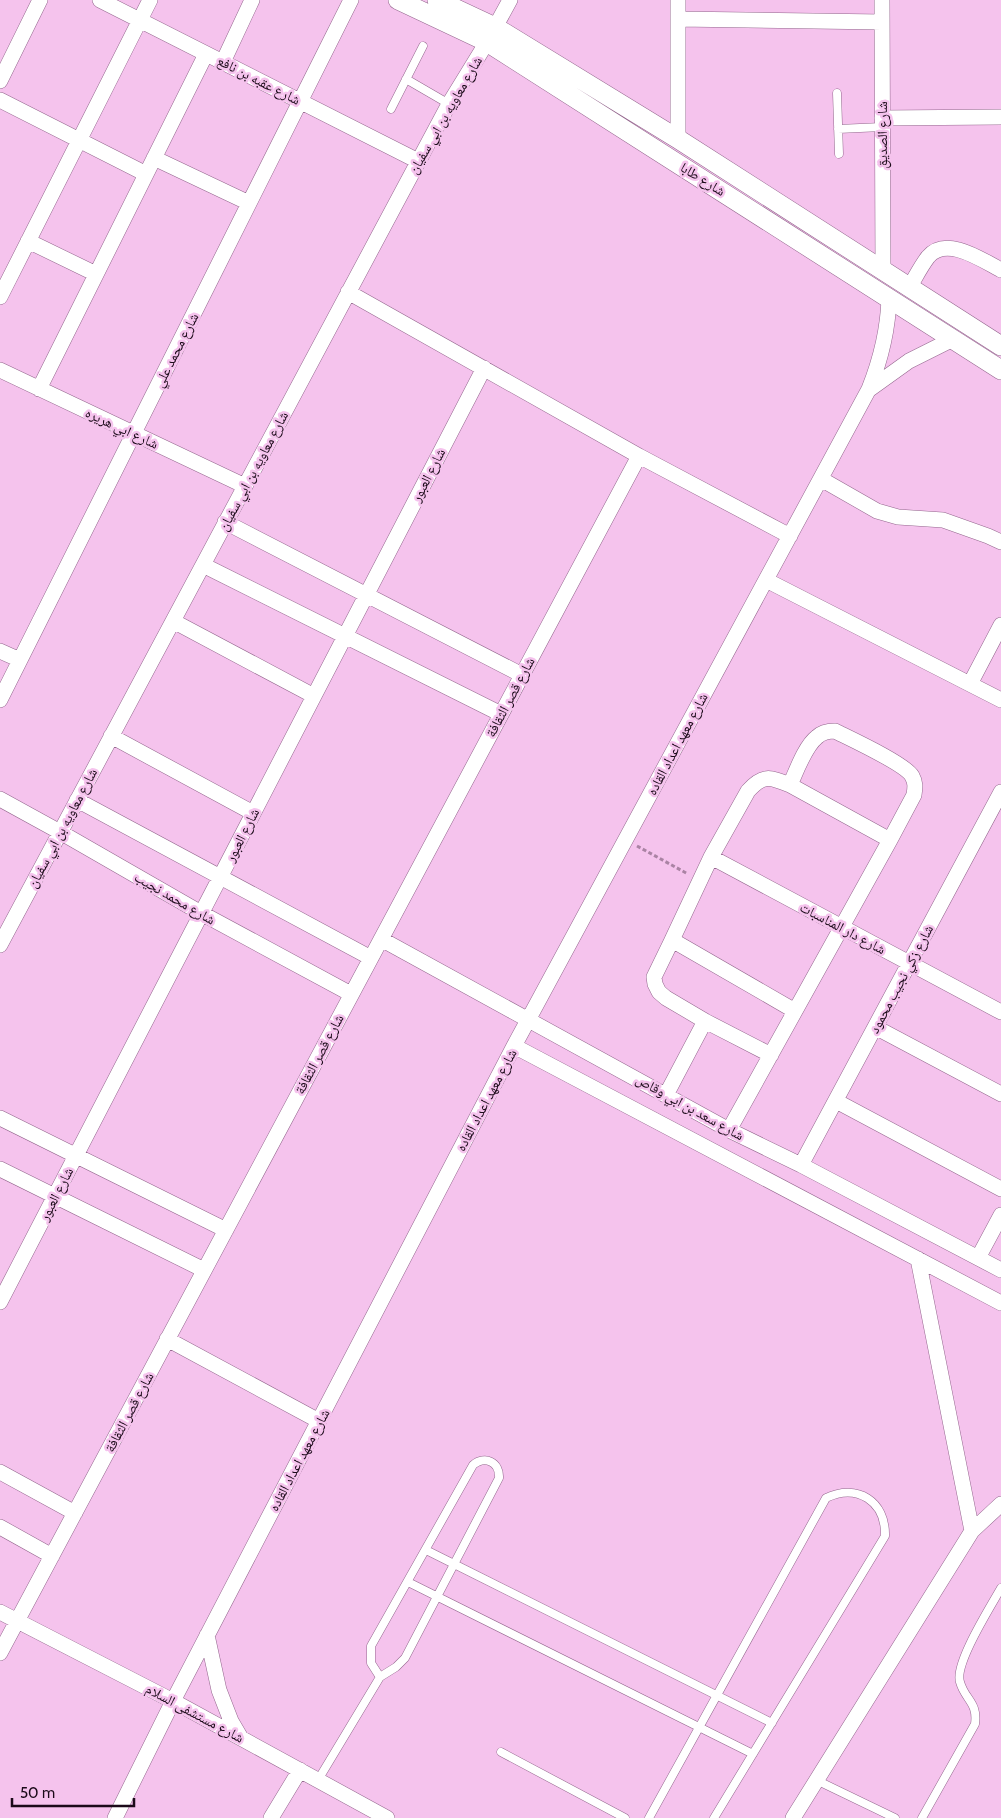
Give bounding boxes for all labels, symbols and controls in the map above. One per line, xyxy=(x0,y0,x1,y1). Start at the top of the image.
street label: شارع عقبه بن نافع xyxy=(214,51,304,110)
street label: شارع معاويه بن ابي سفيان xyxy=(404,53,488,178)
street label: شارع الصديق xyxy=(873,101,892,169)
street label: شارع طابا xyxy=(677,158,729,201)
street label: شارع محمد علي xyxy=(150,310,205,391)
street label: شارع ابي هريره xyxy=(81,403,161,455)
street label: شارع معاويه بن ابي سفيان xyxy=(214,408,294,535)
street label: شارع العبور xyxy=(406,445,450,506)
street label: شارع قصر الثقافة xyxy=(481,654,539,740)
street label: شارع معهد اعداد القاده xyxy=(642,690,712,799)
street label: شارع معاويه بن ابي سفيان xyxy=(23,765,103,892)
street label: شارع العبور xyxy=(220,805,264,866)
street label: شارع محمد نجيب xyxy=(131,868,219,929)
street label: شارع دار المناسبات xyxy=(796,898,889,959)
street label: شارع زكي نجيب محمود xyxy=(865,922,939,1038)
street label: شارع قصر الثقافة xyxy=(290,1011,348,1097)
street label: شارع معهد اعداد القاده xyxy=(451,1046,521,1155)
street label: شارع سعد بن ابي وقاص xyxy=(631,1070,747,1146)
street label: شارع العبور xyxy=(34,1164,78,1225)
street label: شارع قصر الثقافة xyxy=(100,1369,158,1455)
street label: شارع معهد اعداد القاده xyxy=(264,1406,334,1515)
street label: شارع مستشفى السلام xyxy=(142,1679,247,1747)
scale bar xyxy=(12,1776,135,1808)
text: 50 m xyxy=(20,1784,55,1802)

